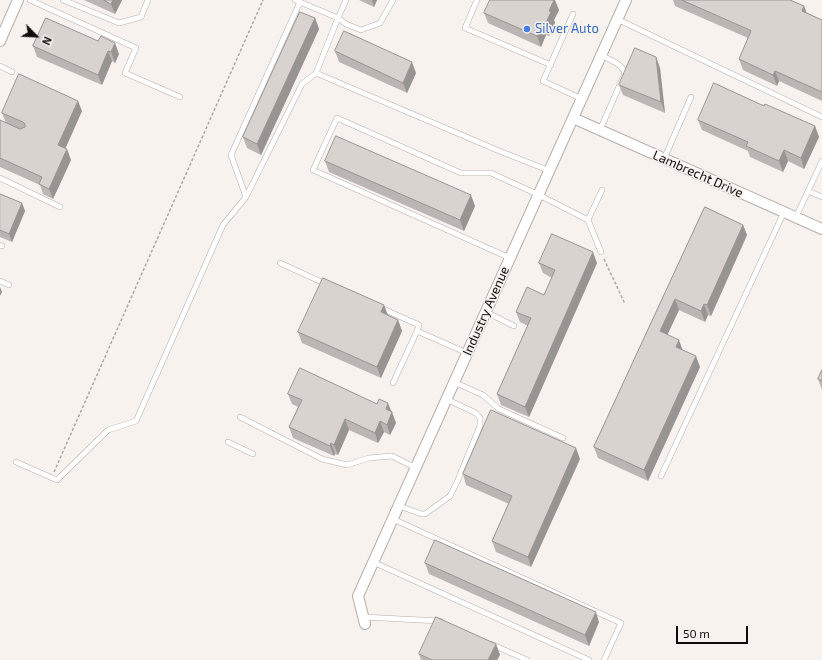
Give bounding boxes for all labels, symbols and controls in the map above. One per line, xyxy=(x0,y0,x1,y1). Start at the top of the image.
north arrow xyxy=(16,16,56,56)
place label: Silver Auto xyxy=(535,21,599,37)
marker: Silver Auto xyxy=(522,24,532,34)
text: N xyxy=(40,35,55,47)
street label: Lambrecht Drive xyxy=(650,147,746,201)
street label: Industry Avenue xyxy=(459,264,513,358)
scale bar xyxy=(678,618,750,644)
text: 50 m xyxy=(683,626,710,640)

